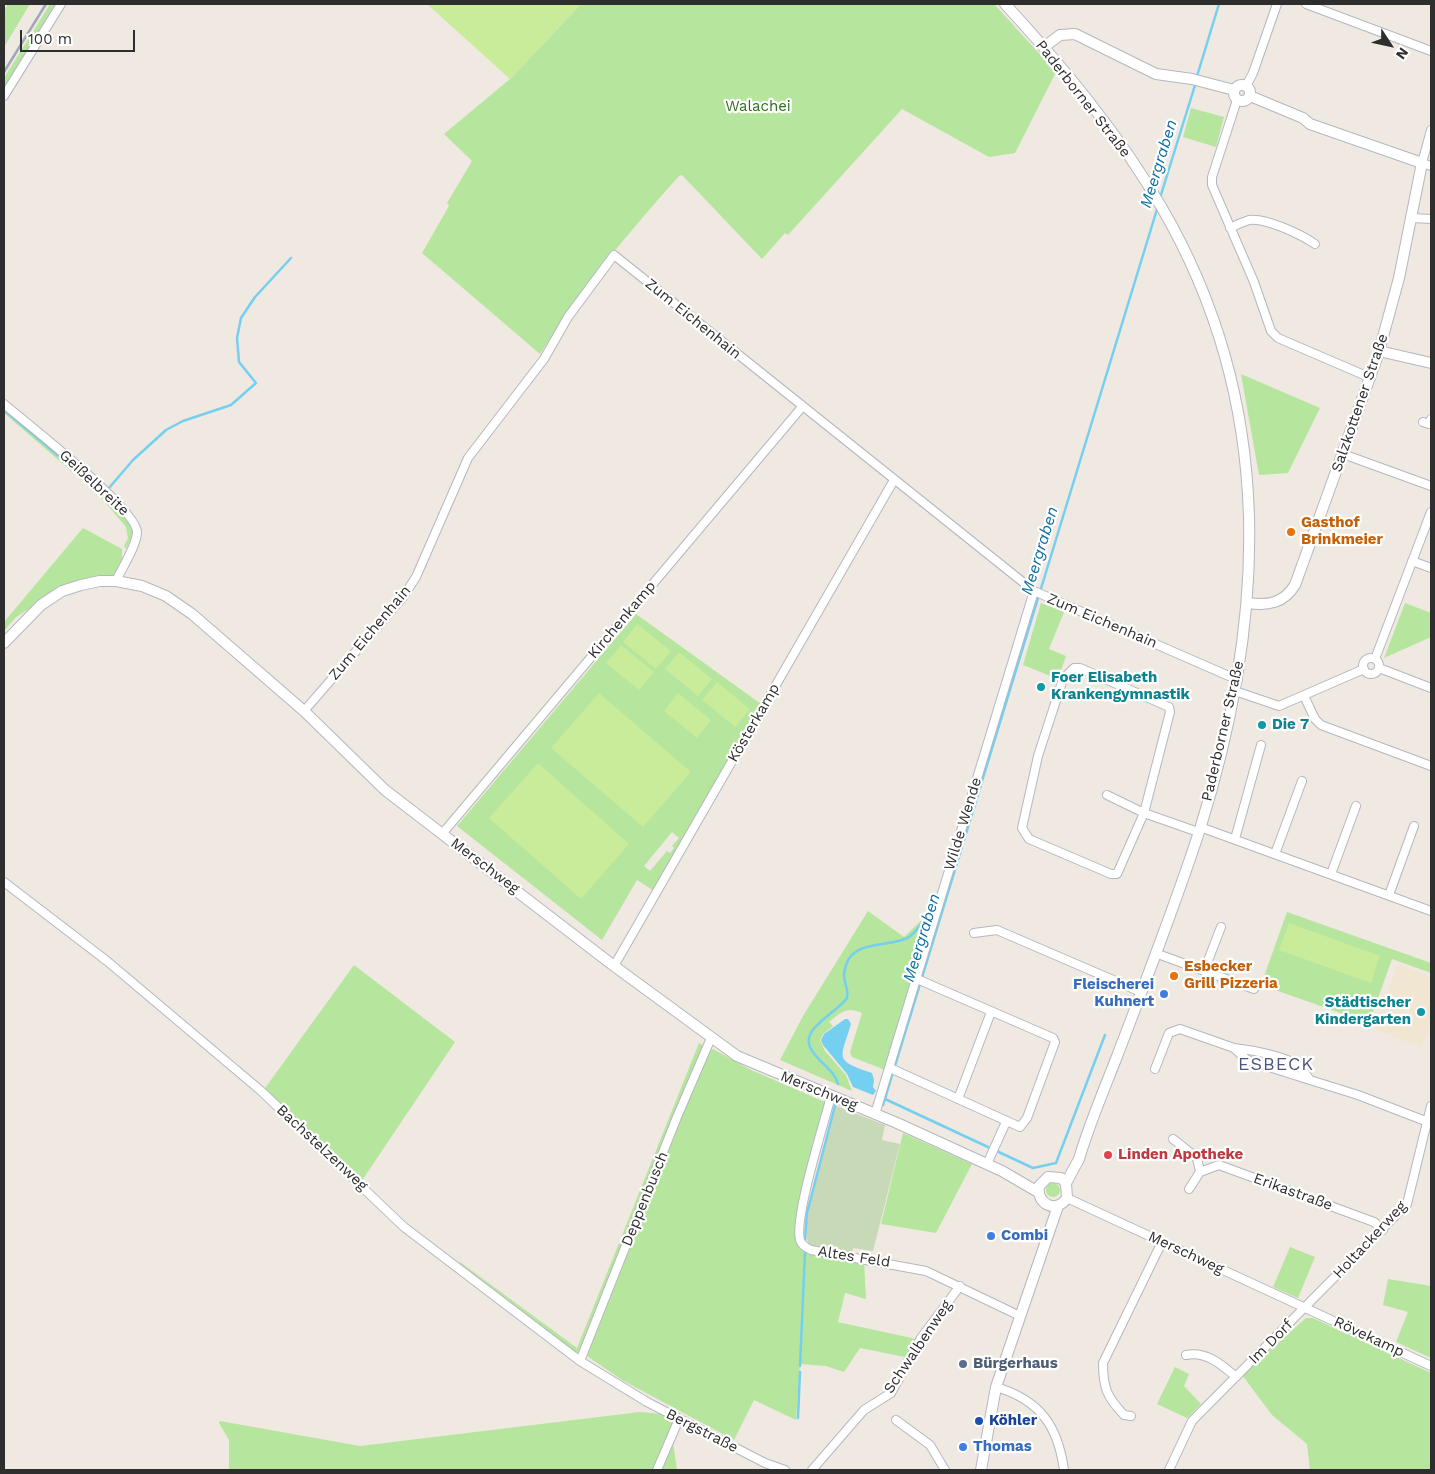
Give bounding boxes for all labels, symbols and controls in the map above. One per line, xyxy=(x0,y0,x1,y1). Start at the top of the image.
scale bar xyxy=(22,20,138,52)
north arrow xyxy=(1365,20,1415,70)
text: 100 m xyxy=(28,30,72,48)
street label: Paderborner Straße xyxy=(1032,37,1134,161)
text: N xyxy=(1393,45,1412,62)
park label: Walachei xyxy=(725,98,791,116)
water label: Meergraben xyxy=(1136,117,1182,211)
street label: Zum Eichenhain xyxy=(641,275,745,363)
street label: Salzkottener Straße xyxy=(1328,331,1392,475)
street label: Geißelbreite xyxy=(55,446,133,520)
water label: Meergraben xyxy=(1017,504,1063,598)
place label: Gasthof Brinkmeier xyxy=(1301,514,1383,549)
marker: Gasthof Brinkmeier xyxy=(1285,526,1297,538)
street label: Kirchenkamp xyxy=(584,577,660,663)
street label: Zum Eichenhain xyxy=(325,582,415,684)
street label: Zum Eichenhain xyxy=(1044,590,1160,652)
street label: Paderborner Straße xyxy=(1198,659,1248,803)
place label: Foer Elisabeth Krankengymnastik xyxy=(1051,669,1190,704)
street label: Kösterkamp xyxy=(724,681,784,765)
marker: Foer Elisabeth Krankengymnastik xyxy=(1035,681,1047,693)
place label: Die 7 xyxy=(1272,716,1309,734)
marker: Die 7 xyxy=(1256,719,1268,731)
street label: Wilde Wende xyxy=(940,775,986,873)
street label: Merschweg xyxy=(447,834,523,898)
water label: Meergraben xyxy=(899,891,945,985)
place label: Esbecker Grill Pizzeria xyxy=(1184,958,1278,993)
marker: Esbecker Grill Pizzeria xyxy=(1168,970,1180,982)
place label: Fleischerei Kuhnert xyxy=(1073,976,1154,1011)
marker: Fleischerei Kuhnert xyxy=(1158,988,1170,1000)
place label: Städtischer Kindergarten xyxy=(1315,994,1411,1029)
marker: Städtischer Kindergarten xyxy=(1415,1006,1427,1018)
district label: ESBECK xyxy=(1237,1054,1315,1076)
street label: Merschweg xyxy=(778,1067,860,1115)
street label: Bachstelzenweg xyxy=(273,1101,371,1195)
place label: Linden Apotheke xyxy=(1118,1146,1243,1164)
street label: Deppenbusch xyxy=(618,1149,672,1249)
marker: Linden Apotheke xyxy=(1102,1149,1114,1161)
street label: Erikastraße xyxy=(1251,1169,1335,1215)
street label: Holtackerweg xyxy=(1330,1198,1410,1282)
place label: Combi xyxy=(1001,1227,1048,1245)
street label: Merschweg xyxy=(1145,1228,1227,1278)
marker: Combi xyxy=(985,1230,997,1242)
street label: Altes Feld xyxy=(816,1242,892,1272)
street label: Schwalbenweg xyxy=(880,1297,956,1397)
street label: Rövekamp xyxy=(1331,1313,1407,1361)
street label: Im Dorf xyxy=(1245,1316,1297,1368)
place label: Bürgerhaus xyxy=(973,1355,1058,1373)
marker: Bürgerhaus xyxy=(957,1358,969,1370)
street label: Bergstraße xyxy=(663,1405,741,1457)
place label: Köhler xyxy=(989,1412,1037,1430)
marker: Köhler xyxy=(973,1415,985,1427)
place label: Thomas xyxy=(973,1438,1032,1456)
marker: Thomas xyxy=(957,1441,969,1453)

